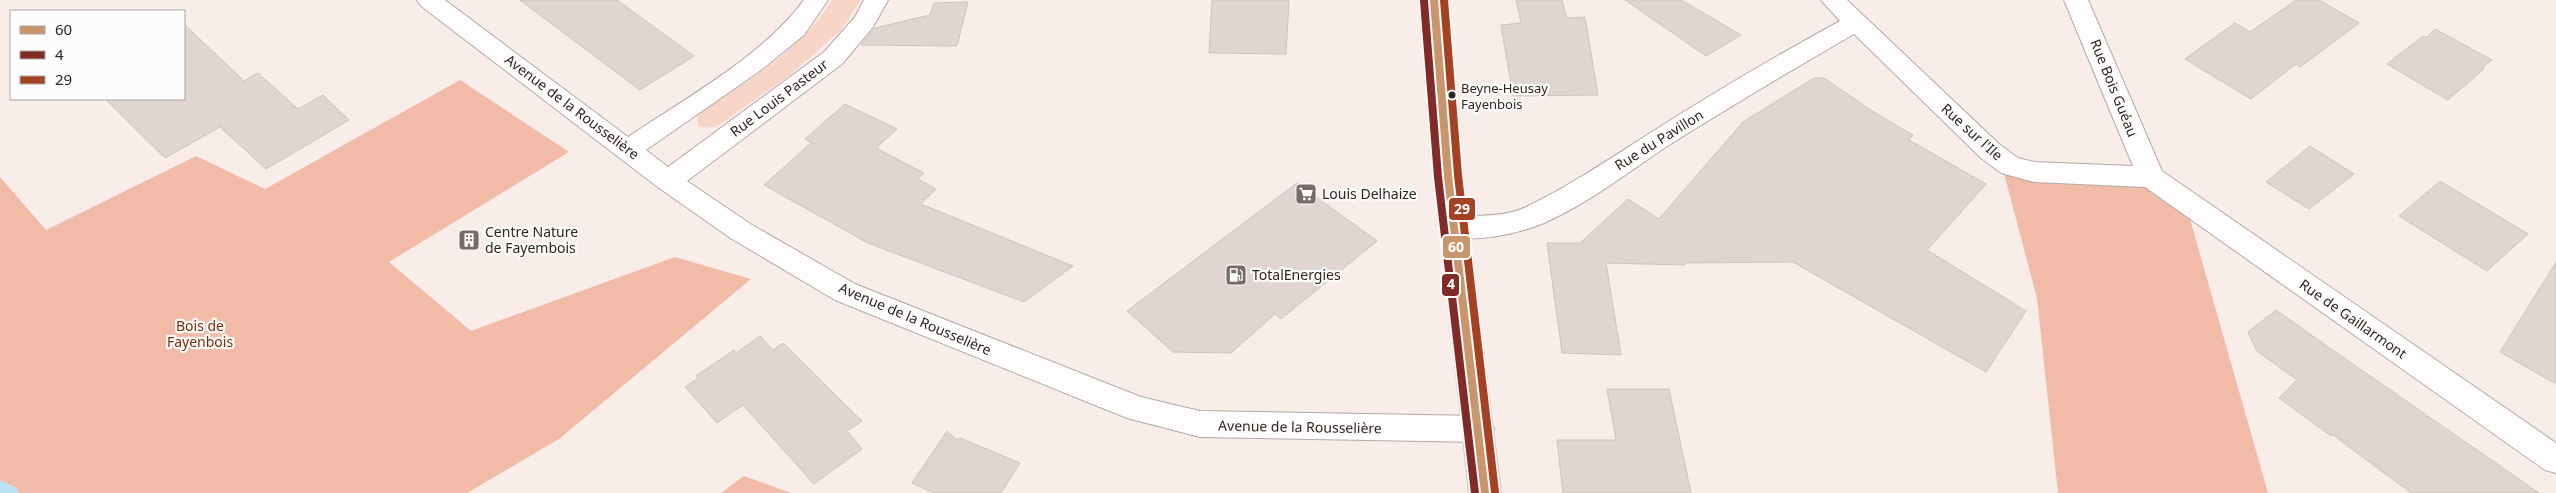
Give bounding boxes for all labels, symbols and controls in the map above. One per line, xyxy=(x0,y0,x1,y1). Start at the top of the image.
legend xyxy=(10,10,185,100)
text: 60 xyxy=(55,19,72,39)
street label: Rue Bois Guéau xyxy=(2086,36,2143,139)
text: 4 xyxy=(55,44,64,64)
street label: Avenue de la Rousselière xyxy=(501,50,643,164)
street label: Rue Louis Pasteur xyxy=(726,54,832,141)
text: 29 xyxy=(55,69,72,89)
place label: Beyne-Heusay Fayenbois xyxy=(1461,79,1548,113)
marker: Beyne-Heusay Fayenbois xyxy=(1447,90,1457,100)
street label: Rue sur l'Ile xyxy=(1937,99,2007,164)
street label: Rue du Pavillon xyxy=(1611,105,1707,174)
supermarket icon: Louis Delhaize xyxy=(1294,182,1318,206)
place label: Louis Delhaize xyxy=(1322,184,1417,203)
line badge: 29 xyxy=(1448,197,1476,221)
text: 29 xyxy=(1454,199,1470,218)
place label: Centre Nature de Fayembois xyxy=(485,222,578,257)
building icon: Centre Nature de Fayembois xyxy=(457,228,481,252)
line badge: 60 xyxy=(1442,235,1471,259)
text: 60 xyxy=(1448,237,1464,256)
fuel station icon: TotalEnergies xyxy=(1224,263,1248,287)
place label: TotalEnergies xyxy=(1252,265,1341,284)
line badge: 4 xyxy=(1441,273,1460,297)
text: 4 xyxy=(1447,274,1455,293)
street label: Rue de Gaillarmont xyxy=(2296,274,2411,363)
street label: Avenue de la Rousselière xyxy=(836,278,994,359)
park label: Bois de Fayenbois xyxy=(167,316,233,351)
street label: Avenue de la Rousselière xyxy=(1218,416,1382,437)

